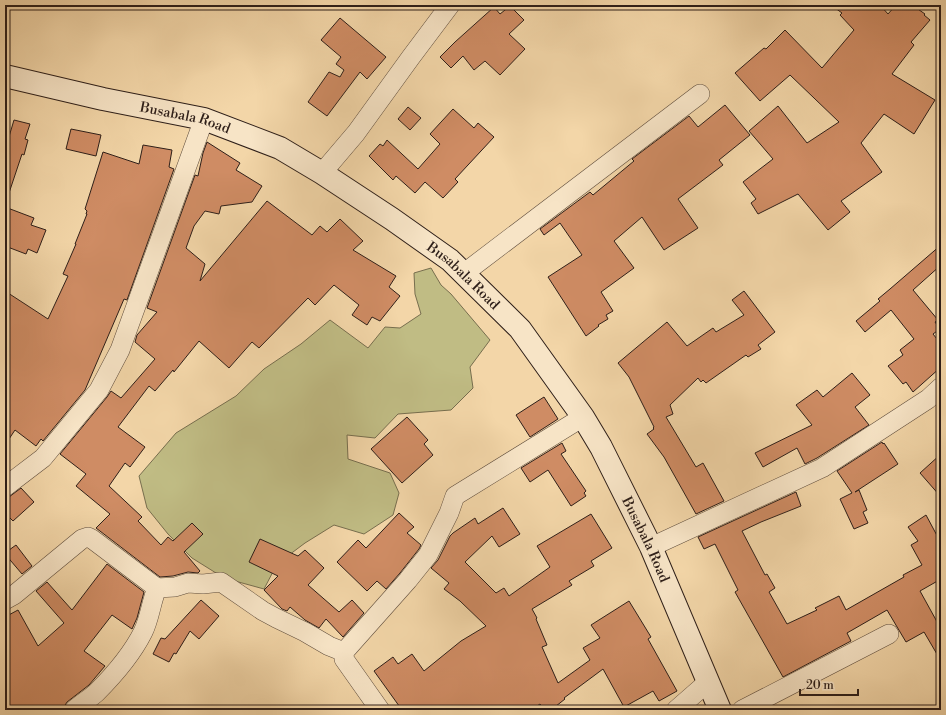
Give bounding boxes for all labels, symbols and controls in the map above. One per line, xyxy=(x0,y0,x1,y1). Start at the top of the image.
street label: Busabala Road xyxy=(137,98,233,138)
street label: Busabala Road xyxy=(422,238,503,314)
street label: Busabala Road xyxy=(617,493,673,585)
scale bar xyxy=(800,671,858,697)
text: 20 m xyxy=(806,678,834,693)

